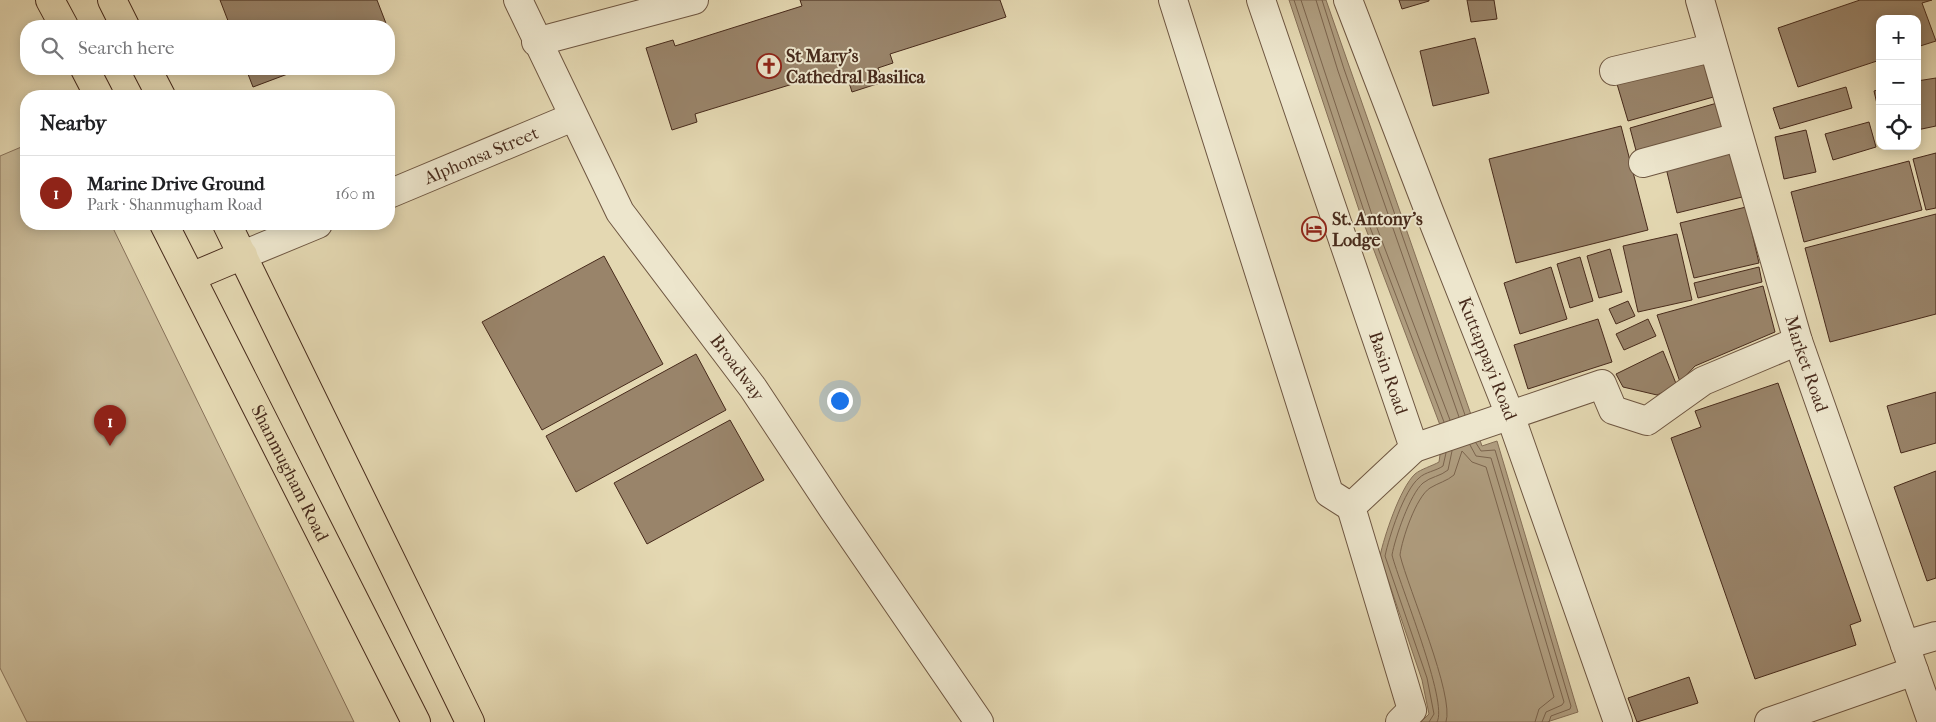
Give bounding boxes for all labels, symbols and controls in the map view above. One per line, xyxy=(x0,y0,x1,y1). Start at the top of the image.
map controls xyxy=(1876,15,1921,150)
button: + xyxy=(1876,15,1921,60)
search box xyxy=(20,20,395,75)
icon: search xyxy=(38,34,66,62)
text: Search here xyxy=(78,37,174,59)
place label: St Mary's Cathedral Basilica xyxy=(786,46,926,88)
church icon: St Mary's Cathedral Basilica xyxy=(756,53,782,79)
button: − xyxy=(1876,60,1921,105)
button: locate xyxy=(1876,105,1921,150)
text: Nearby xyxy=(40,111,106,135)
street label: Alphonsa Street xyxy=(420,122,542,190)
text: Marine Drive Ground xyxy=(87,173,265,195)
text: 1 xyxy=(53,184,59,203)
text: 160 m xyxy=(335,184,375,203)
text: Park · Shanmugham Road xyxy=(87,195,262,214)
place label: St. Antony's Lodge xyxy=(1332,209,1423,251)
hotel icon: St. Antony's Lodge xyxy=(1301,216,1327,242)
street label: Kuttappayi Road xyxy=(1453,294,1521,424)
street label: Market Road xyxy=(1780,313,1832,415)
street label: Basin Road xyxy=(1364,329,1412,417)
street label: Broadway xyxy=(705,331,769,406)
your location xyxy=(827,388,853,414)
street label: Shanmugham Road xyxy=(246,401,333,545)
pin: 1 xyxy=(94,405,126,446)

